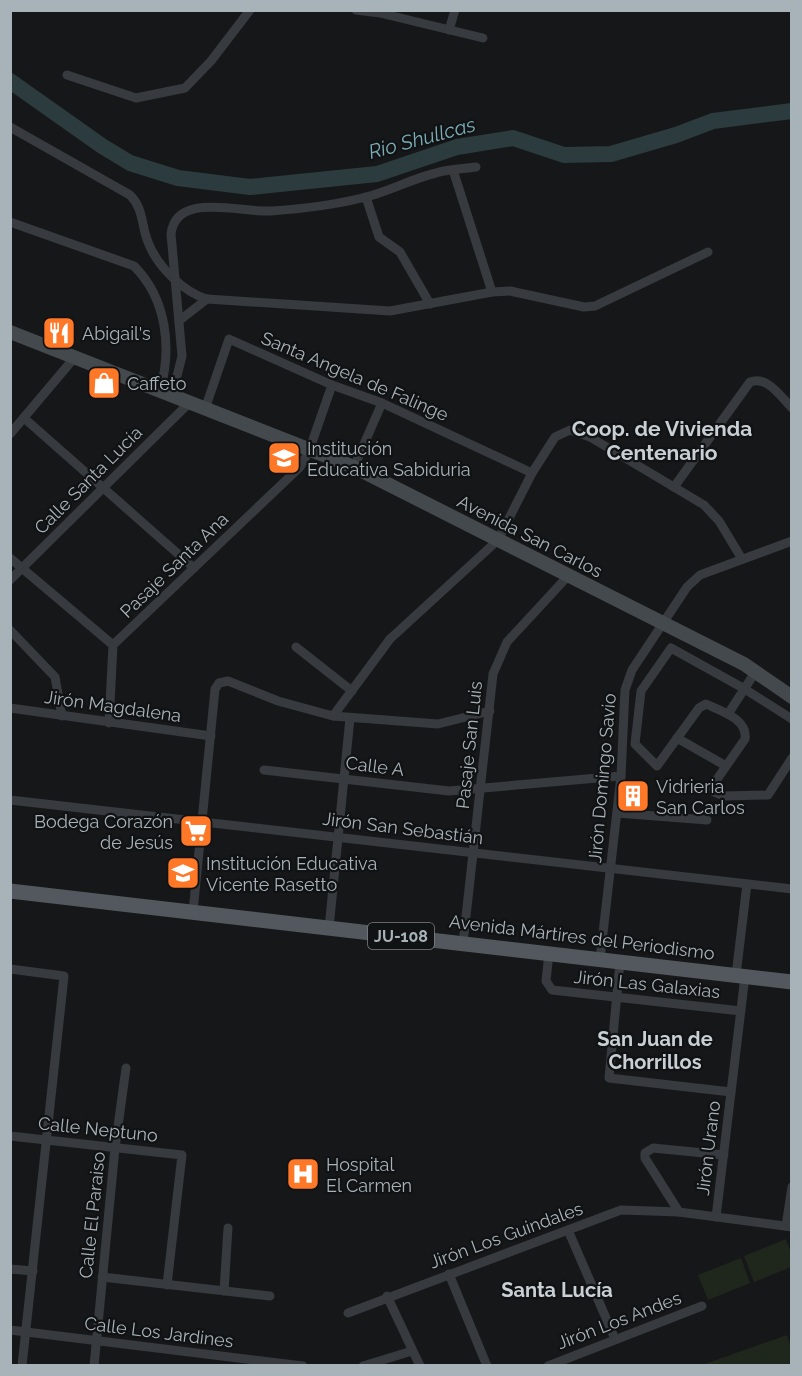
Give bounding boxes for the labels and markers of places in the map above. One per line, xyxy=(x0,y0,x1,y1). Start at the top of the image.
restaurant icon: Abigail's xyxy=(41,315,77,351)
place label: Abigail's xyxy=(82,323,151,344)
shop icon: Caffeto xyxy=(86,365,122,401)
place label: Caffeto xyxy=(127,373,187,394)
place label: Institución Educativa Sabiduria xyxy=(307,438,471,480)
school or university icon: Institución Educativa Sabiduria xyxy=(266,440,302,476)
place label: Vidrieria San Carlos xyxy=(656,776,745,818)
building icon: Vidrieria San Carlos xyxy=(615,778,651,814)
place label: Bodega Corazón de Jesús xyxy=(34,811,173,853)
supermarket icon: Bodega Corazón de Jesús xyxy=(178,813,214,849)
place label: Institución Educativa Vicente Rasetto xyxy=(206,853,377,895)
school or university icon: Institución Educativa Vicente Rasetto xyxy=(165,855,201,891)
place label: Hospital El Carmen xyxy=(326,1154,412,1196)
hospital icon: Hospital El Carmen xyxy=(285,1156,321,1192)

